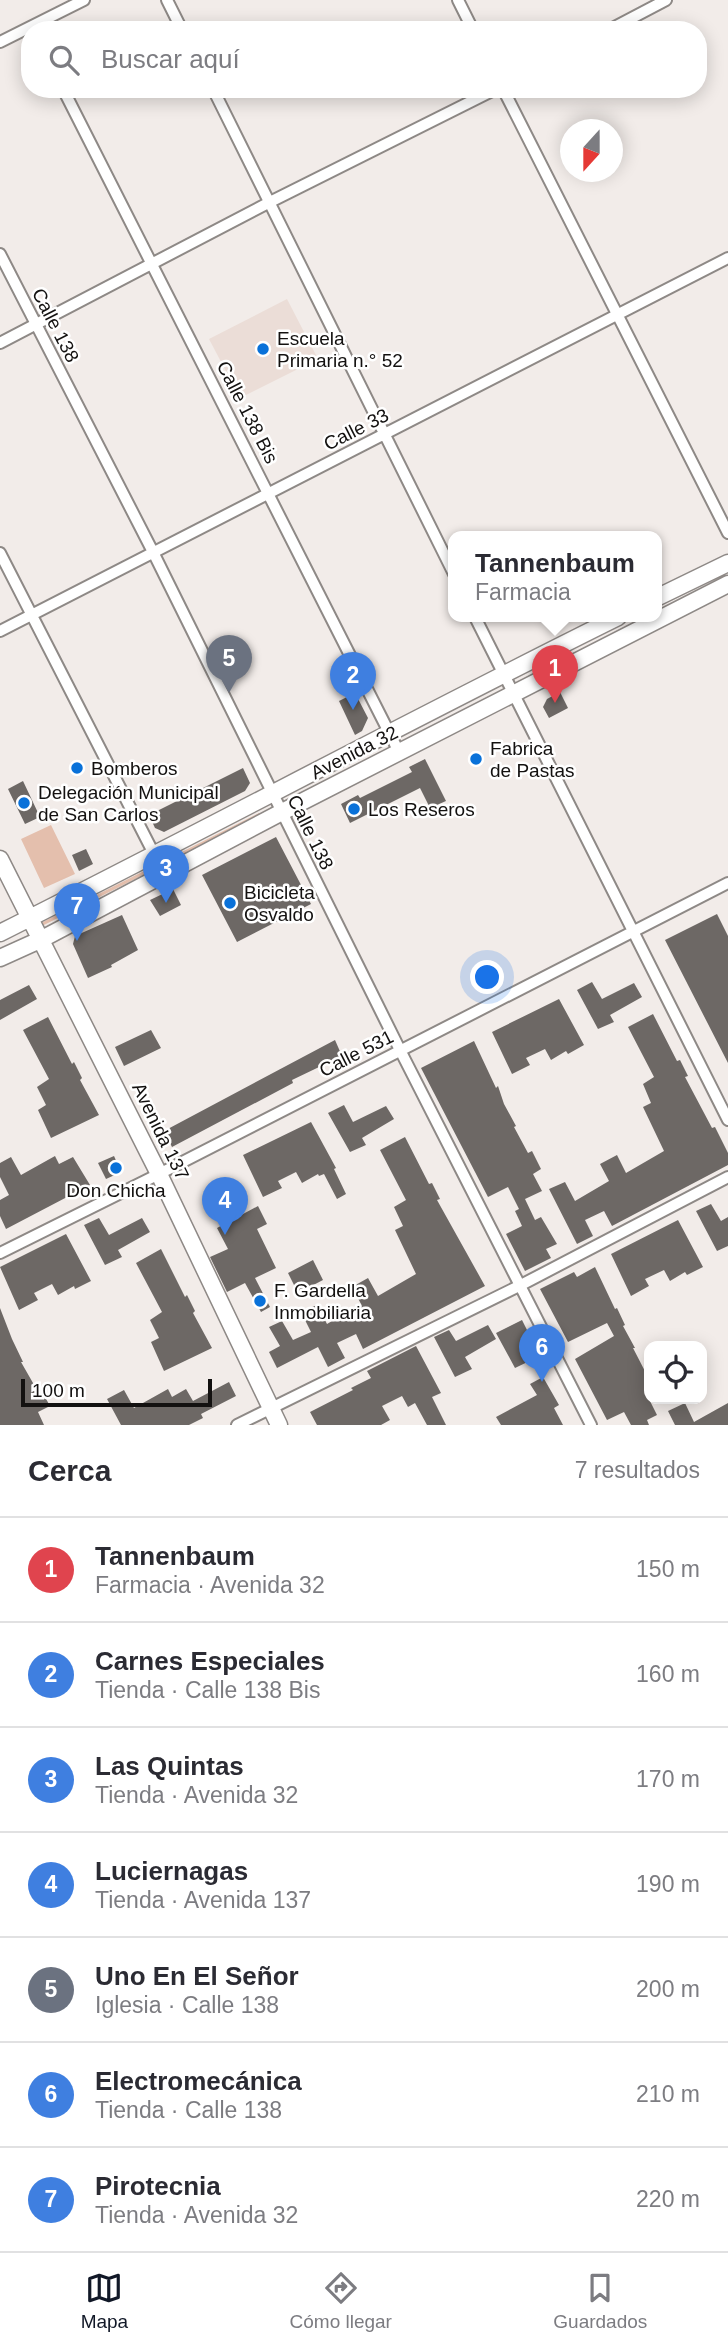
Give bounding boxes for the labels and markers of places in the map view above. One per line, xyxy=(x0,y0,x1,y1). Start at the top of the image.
place label: Escuela Primaria n.° 52 xyxy=(277,328,403,371)
marker: Escuela Primaria n.° 52 xyxy=(255,341,271,357)
pin: 5 xyxy=(206,635,252,693)
pin: 1 xyxy=(532,645,578,703)
pin: 2 xyxy=(330,652,376,710)
place label: Fabrica de Pastas xyxy=(490,738,575,781)
marker: Fabrica de Pastas xyxy=(468,751,484,767)
place label: Bomberos xyxy=(91,758,178,779)
marker: Bomberos xyxy=(69,760,85,776)
place label: Delegación Municipal de San Carlos xyxy=(38,782,219,825)
marker: Delegación Municipal de San Carlos xyxy=(16,795,32,811)
place label: Los Reseros xyxy=(368,799,475,820)
marker: Los Reseros xyxy=(346,801,362,817)
pin: 3 xyxy=(143,845,189,903)
place label: Bicicleta Osvaldo xyxy=(244,882,315,925)
pin: 7 xyxy=(54,883,100,941)
marker: Bicicleta Osvaldo xyxy=(222,895,238,911)
marker: Don Chicha xyxy=(108,1160,124,1176)
pin: 4 xyxy=(202,1177,248,1235)
place label: Don Chicha xyxy=(66,1180,166,1201)
place label: F. Gardella Inmobiliaria xyxy=(274,1280,372,1323)
marker: F. Gardella Inmobiliaria xyxy=(252,1293,268,1309)
pin: 6 xyxy=(519,1324,565,1382)

